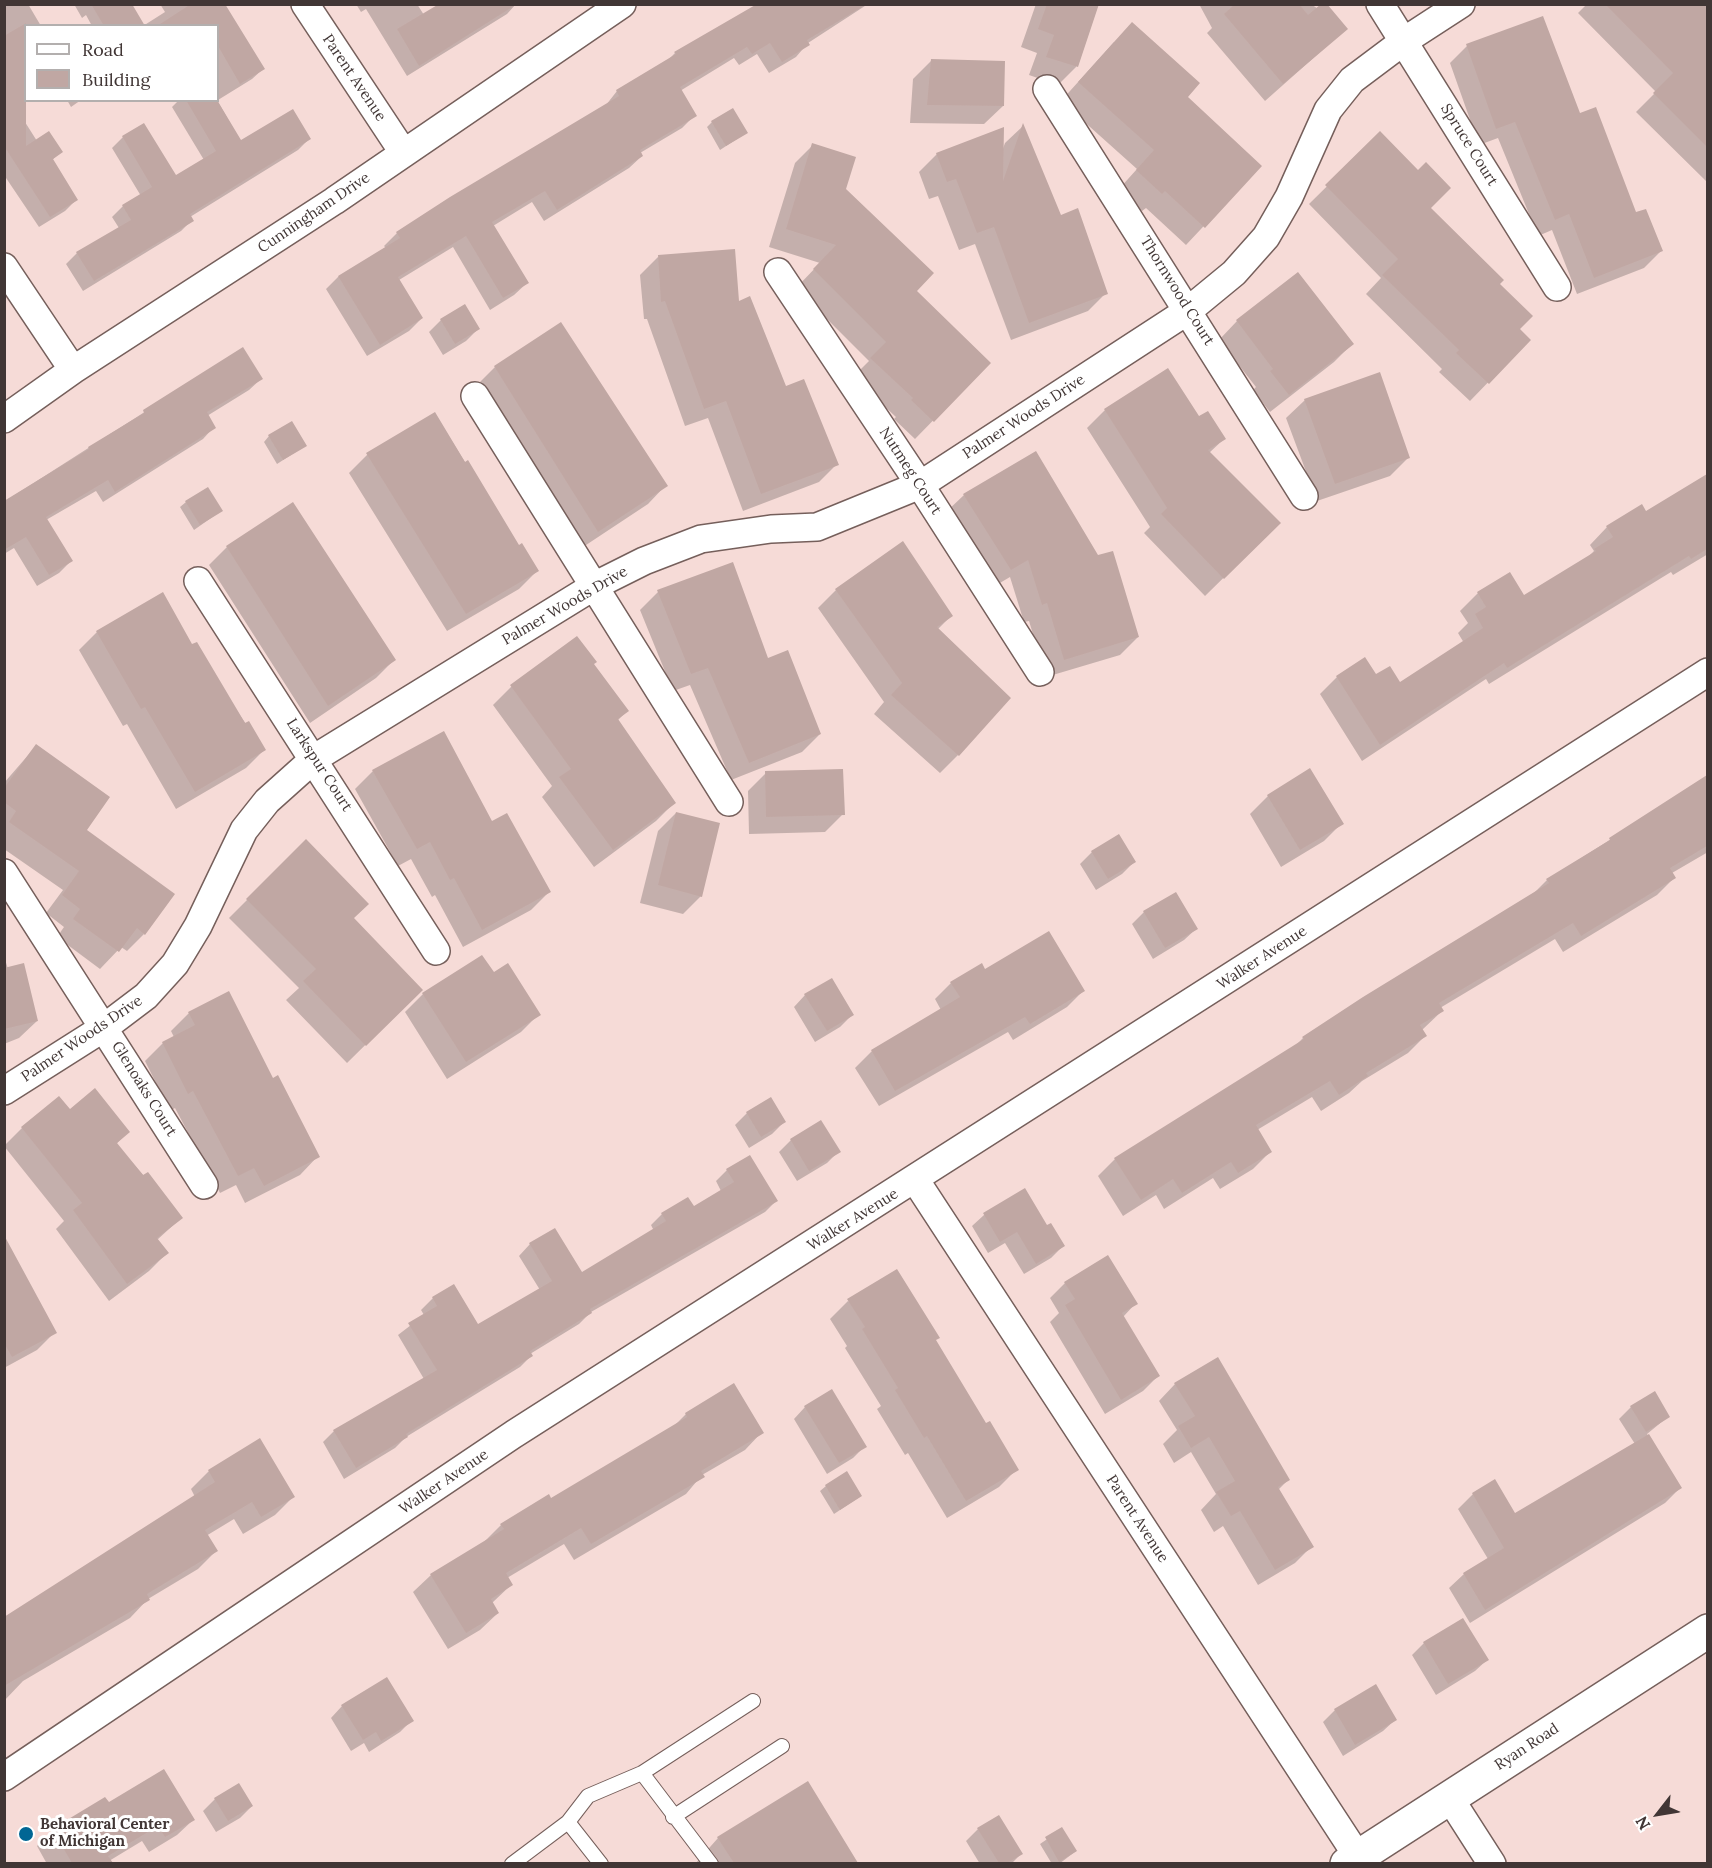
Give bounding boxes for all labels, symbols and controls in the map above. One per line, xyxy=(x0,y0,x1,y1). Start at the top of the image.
legend xyxy=(24,24,219,102)
street label: Parent Avenue xyxy=(318,31,390,125)
text: Road xyxy=(82,38,124,61)
text: Building xyxy=(82,68,150,91)
street label: Spruce Court xyxy=(1437,101,1501,189)
street label: Cunningham Drive xyxy=(255,169,373,257)
street label: Thornwood Court xyxy=(1136,233,1218,349)
street label: Palmer Woods Drive xyxy=(960,371,1088,463)
street label: Nutmeg Court xyxy=(875,424,945,518)
street label: Palmer Woods Drive xyxy=(499,563,631,649)
street label: Larkspur Court xyxy=(282,715,356,815)
street label: Walker Avenue xyxy=(1214,922,1310,994)
street label: Palmer Woods Drive xyxy=(18,992,146,1086)
street label: Glenoaks Court xyxy=(108,1038,180,1140)
street label: Walker Avenue xyxy=(804,1185,902,1255)
street label: Walker Avenue xyxy=(396,1446,492,1518)
street label: Parent Avenue xyxy=(1102,1472,1172,1566)
street label: Ryan Road xyxy=(1492,1720,1562,1774)
north arrow xyxy=(1628,1784,1688,1844)
text: N xyxy=(1631,1813,1654,1834)
place label: Behavioral Center of Michigan xyxy=(40,1816,169,1851)
marker: Behavioral Center of Michigan xyxy=(17,1825,35,1843)

